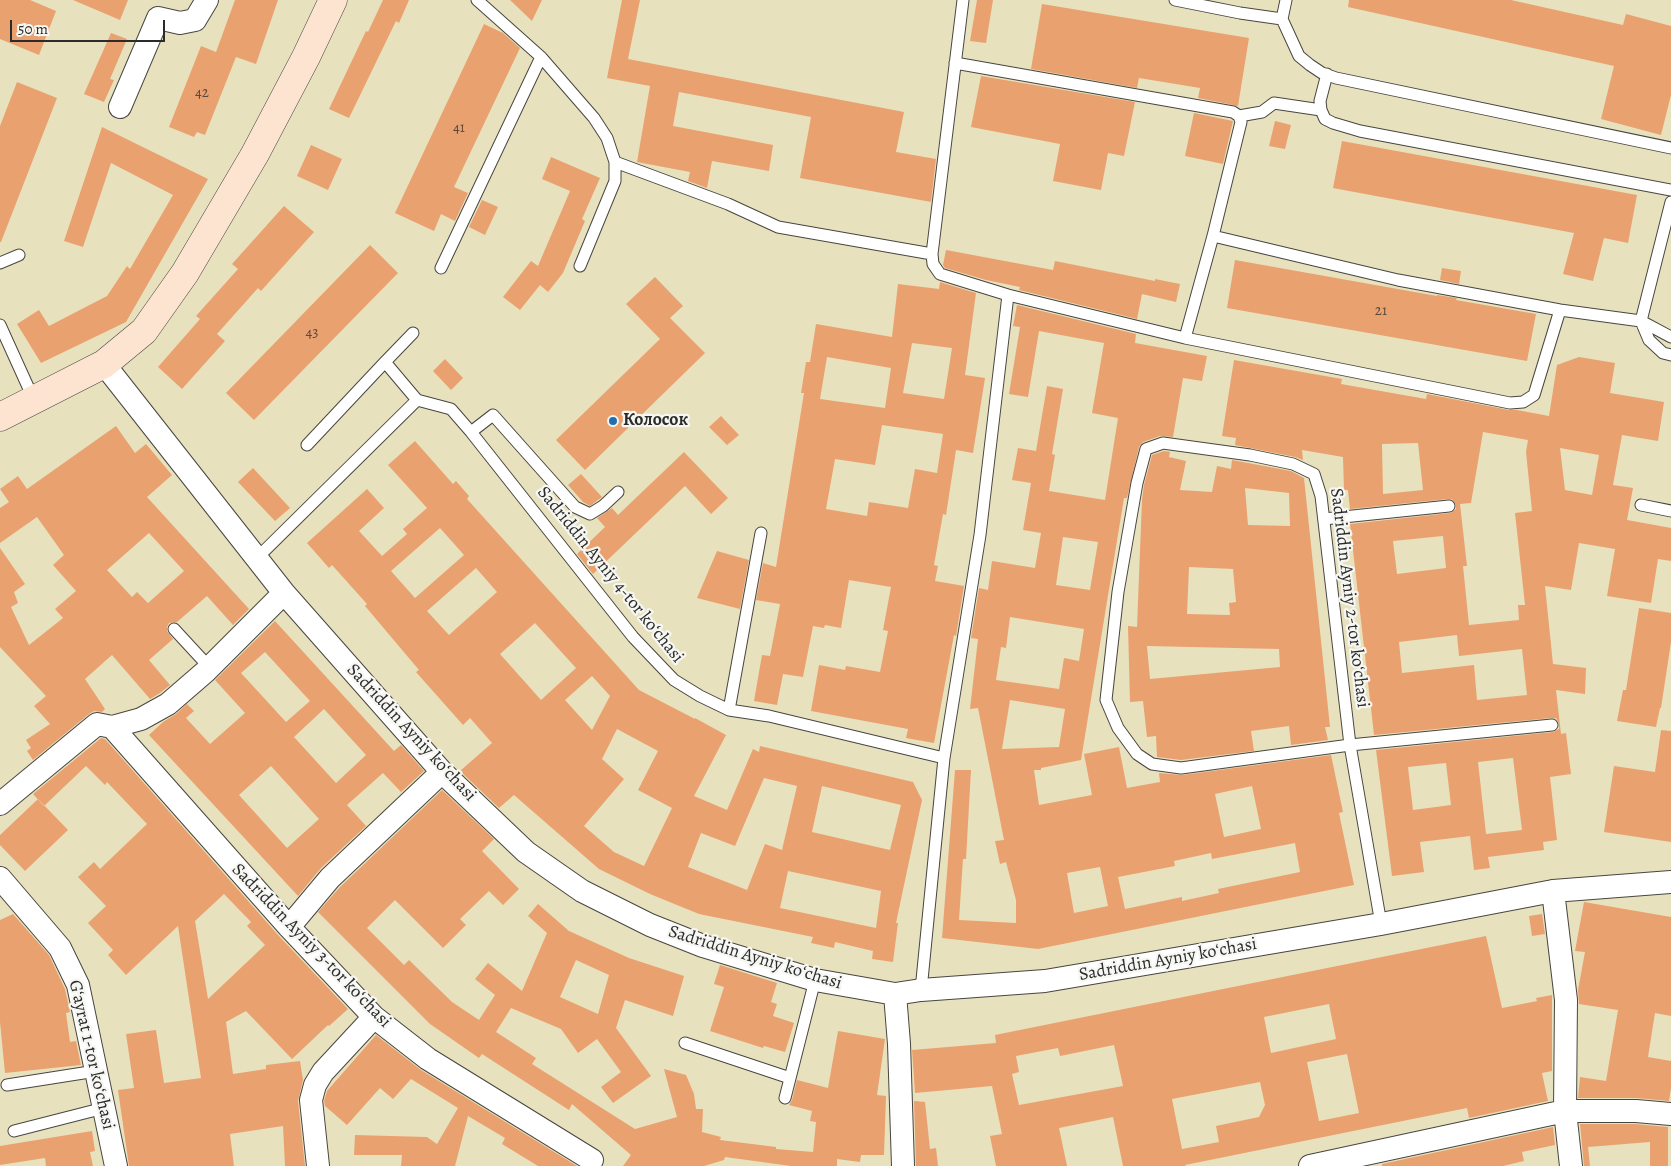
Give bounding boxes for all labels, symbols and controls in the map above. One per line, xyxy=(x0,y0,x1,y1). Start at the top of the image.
scale bar xyxy=(12,10,168,42)
text: 50 m xyxy=(18,19,48,39)
house number: 42 xyxy=(195,84,209,102)
house number: 41 xyxy=(453,119,465,137)
house number: 21 xyxy=(1375,302,1387,320)
house number: 43 xyxy=(305,324,319,342)
place label: Колосок xyxy=(623,410,688,432)
marker: Колосок xyxy=(607,415,619,427)
street label: Sadriddin Ayniy 4-tor koʻchasi xyxy=(532,482,688,668)
street label: Sadriddin Ayniy 2-tor koʻchasi xyxy=(1325,487,1373,709)
street label: Sadriddin Ayniy koʻchasi xyxy=(342,660,480,806)
street label: Sadriddin Ayniy 3-tor koʻchasi xyxy=(227,859,395,1033)
street label: Sadriddin Ayniy koʻchasi xyxy=(666,921,844,995)
street label: Sadriddin Ayniy koʻchasi xyxy=(1077,934,1259,986)
street label: Gʻayrat 1-tor koʻchasi xyxy=(63,978,119,1132)

